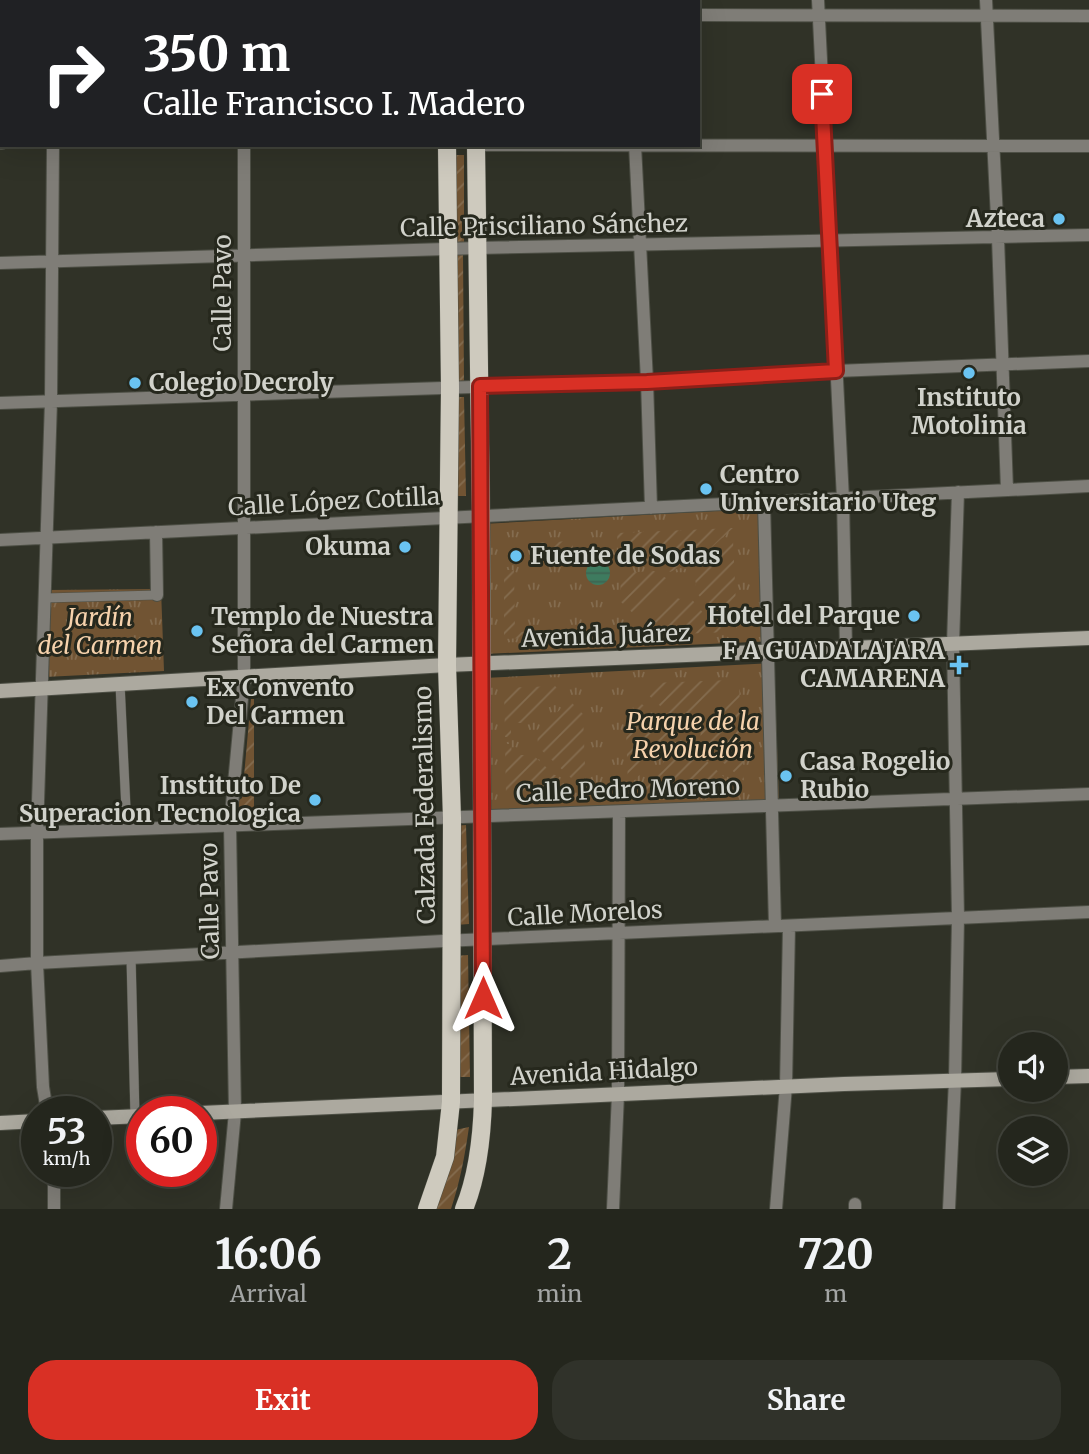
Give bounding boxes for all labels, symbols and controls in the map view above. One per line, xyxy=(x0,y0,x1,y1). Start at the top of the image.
text: 350 m xyxy=(143,23,290,84)
icon: right xyxy=(28,28,119,119)
pin xyxy=(792,64,852,124)
icon: arrive xyxy=(803,75,841,113)
text: Calle Francisco I. Madero xyxy=(143,84,525,124)
place label: Azteca xyxy=(965,203,1045,234)
street label: Calle Prisciliano Sánchez xyxy=(400,207,688,244)
marker: Azteca xyxy=(1051,211,1067,227)
street label: Calle Pavo xyxy=(207,235,238,351)
marker: Instituto Motolinia xyxy=(961,365,977,381)
place label: Colegio Decroly xyxy=(149,367,334,398)
marker: Colegio Decroly xyxy=(127,375,143,391)
place label: Instituto Motolinia xyxy=(911,382,1027,441)
place label: Centro Universitario Uteg xyxy=(720,459,936,518)
street label: Calle López Cotilla xyxy=(227,480,441,523)
marker: Centro Universitario Uteg xyxy=(698,481,714,497)
place label: Okuma xyxy=(305,531,391,562)
marker: Okuma xyxy=(397,539,413,555)
place label: Fuente de Sodas xyxy=(530,540,721,571)
marker: Fuente de Sodas xyxy=(508,548,524,564)
place label: Hotel del Parque xyxy=(707,600,900,631)
place label: Templo de Nuestra Señora del Carmen xyxy=(211,601,434,660)
park label: Jardín del Carmen xyxy=(37,602,163,661)
marker: Hotel del Parque xyxy=(906,608,922,624)
street label: Avenida Juárez xyxy=(520,617,691,654)
marker: Templo de Nuestra Señora del Carmen xyxy=(189,623,205,639)
place label: F A GUADALAJARA CAMARENA xyxy=(722,635,946,694)
marker: F A GUADALAJARA CAMARENA xyxy=(951,657,967,673)
place label: Ex Convento Del Carmen xyxy=(206,672,354,731)
street label: Calzada Federalismo xyxy=(407,686,442,924)
marker: Ex Convento Del Carmen xyxy=(184,694,200,710)
park label: Parque de la Revolución xyxy=(626,706,760,765)
place label: Casa Rogelio Rubio xyxy=(800,746,950,805)
marker: Casa Rogelio Rubio xyxy=(778,768,794,784)
place label: Instituto De Superacion Tecnologica xyxy=(19,770,301,829)
street label: Calle Pedro Moreno xyxy=(515,770,741,809)
marker: Instituto De Superacion Tecnologica xyxy=(307,792,323,808)
street label: Calle Pavo xyxy=(193,842,226,960)
street label: Calle Morelos xyxy=(507,894,663,933)
position arrow xyxy=(446,961,520,1035)
map controls xyxy=(998,1032,1068,1186)
button: sound xyxy=(998,1032,1068,1102)
street label: Avenida Hidalgo xyxy=(508,1051,699,1092)
speed limit sign: 60 xyxy=(126,1096,217,1187)
text: 53 xyxy=(47,1110,86,1154)
button: layers xyxy=(998,1116,1068,1186)
text: km/h xyxy=(43,1147,90,1170)
text: 16:06 xyxy=(215,1228,322,1280)
text: 2 xyxy=(547,1228,572,1280)
text: 720 xyxy=(797,1228,874,1280)
text: Arrival xyxy=(230,1279,307,1308)
text: min xyxy=(537,1279,582,1308)
text: m xyxy=(824,1279,847,1308)
button: Exit xyxy=(28,1360,538,1440)
button: Share xyxy=(552,1360,1061,1440)

